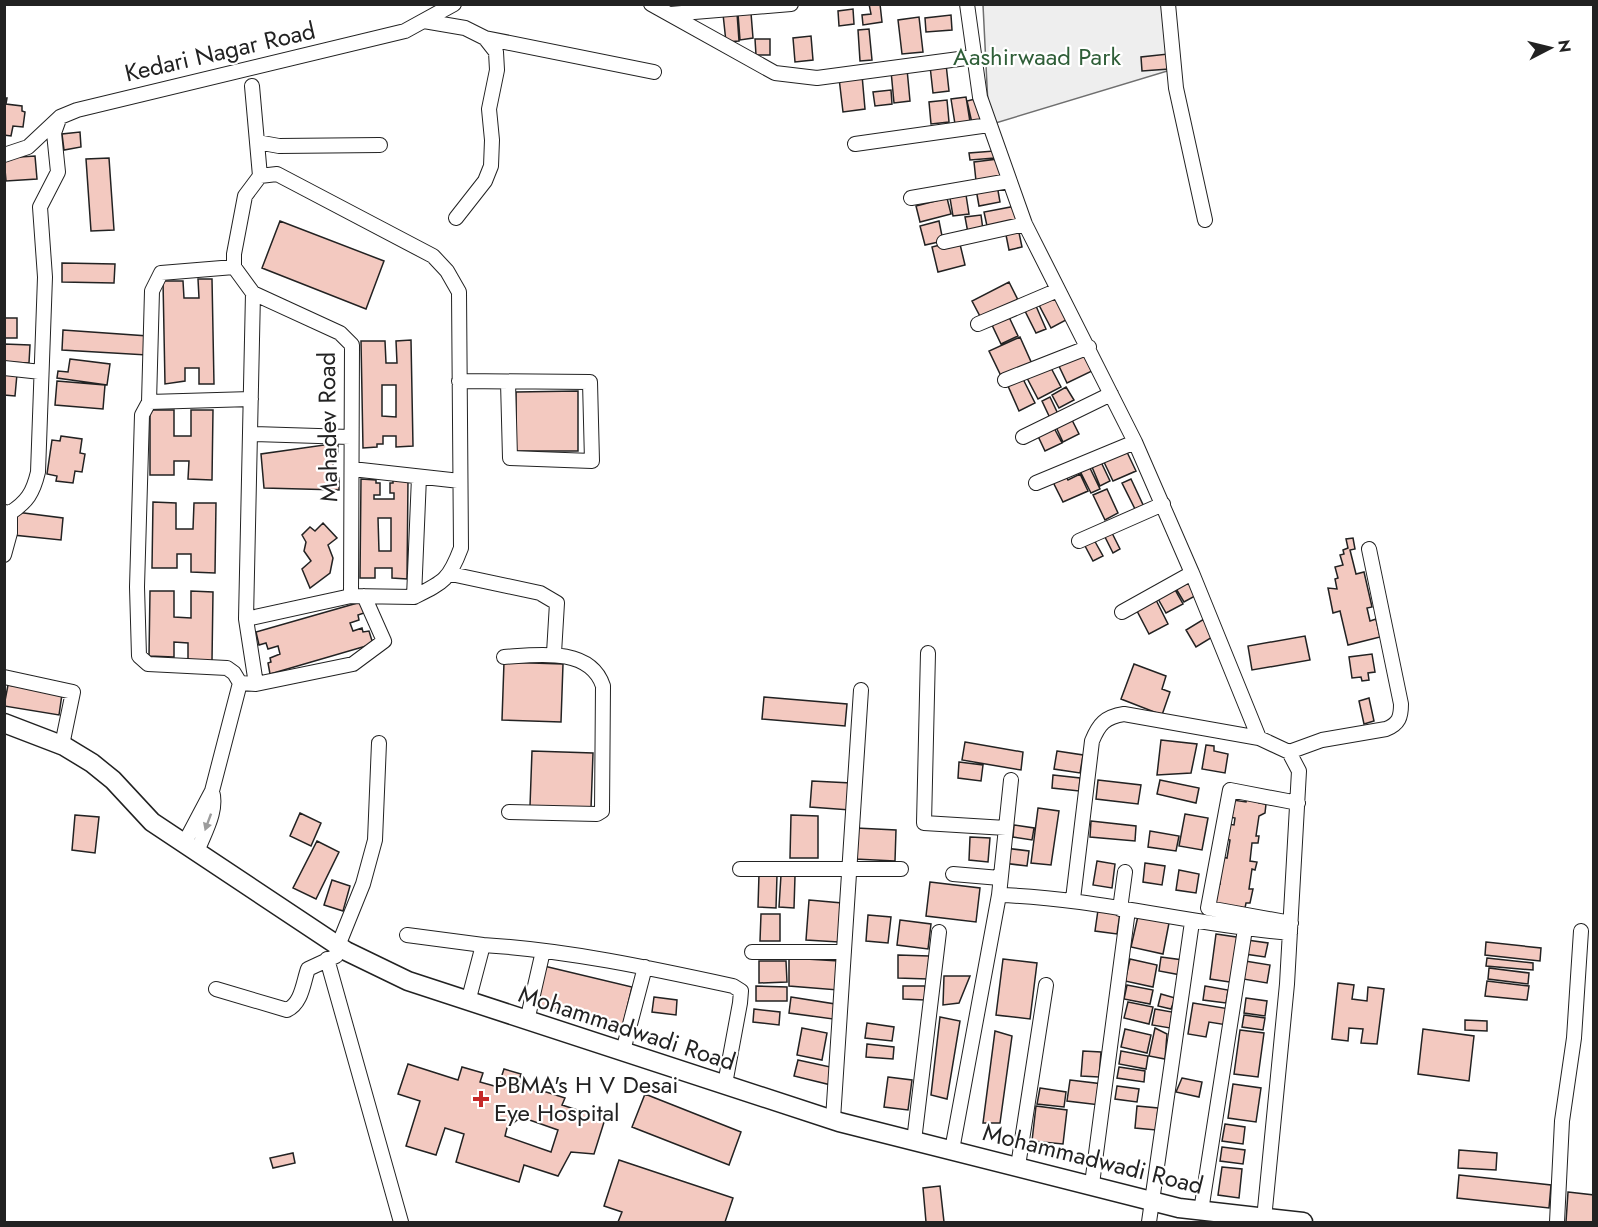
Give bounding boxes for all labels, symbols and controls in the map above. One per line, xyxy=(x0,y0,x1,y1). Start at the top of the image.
street label: Kedari Nagar Road xyxy=(121,13,319,90)
north arrow xyxy=(1520,18,1580,78)
park label: Aashirwaad Park xyxy=(953,39,1121,74)
text: N xyxy=(1552,39,1577,54)
street label: Mahadev Road xyxy=(309,352,346,502)
one-way arrow xyxy=(203,813,213,831)
street label: Mohammadwadi Road xyxy=(514,976,740,1079)
place label: PBMA's H V Desai Eye Hospital xyxy=(494,1067,679,1130)
marker: PBMA's H V Desai Eye Hospital xyxy=(472,1090,490,1108)
street label: Mohammadwadi Road xyxy=(979,1114,1207,1203)

